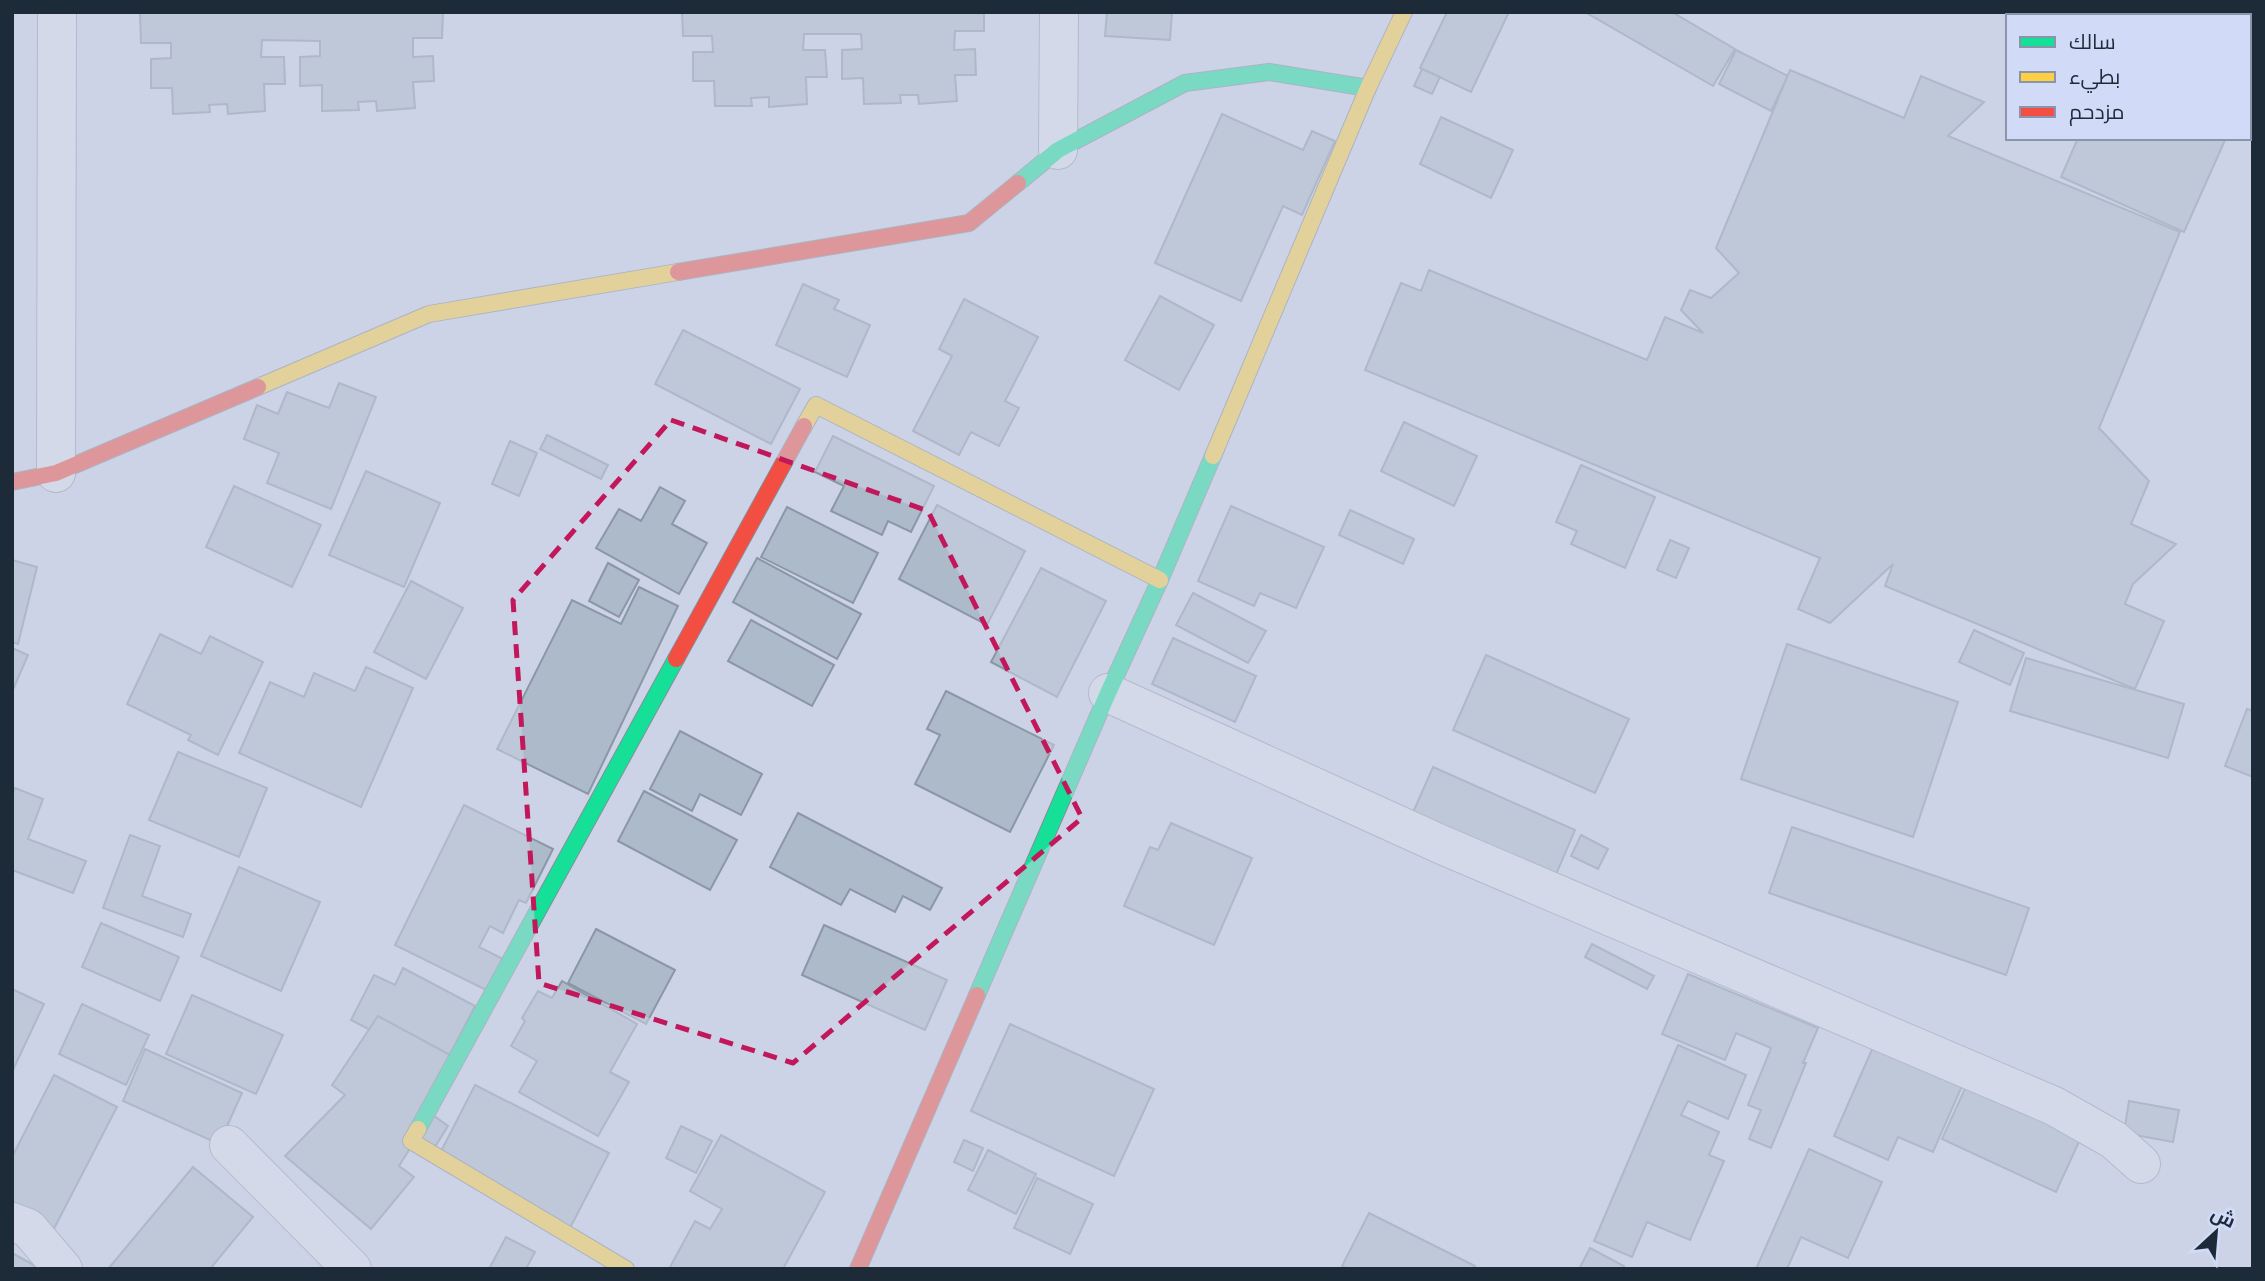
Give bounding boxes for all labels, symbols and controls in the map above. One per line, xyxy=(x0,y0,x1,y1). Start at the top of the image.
legend xyxy=(2006,14,2251,140)
text: سالك xyxy=(2069,30,2116,54)
text: بطيء xyxy=(2069,65,2120,93)
text: مزدحم xyxy=(2069,100,2124,126)
north arrow xyxy=(2181,1197,2251,1267)
text: ش xyxy=(2207,1202,2239,1233)

